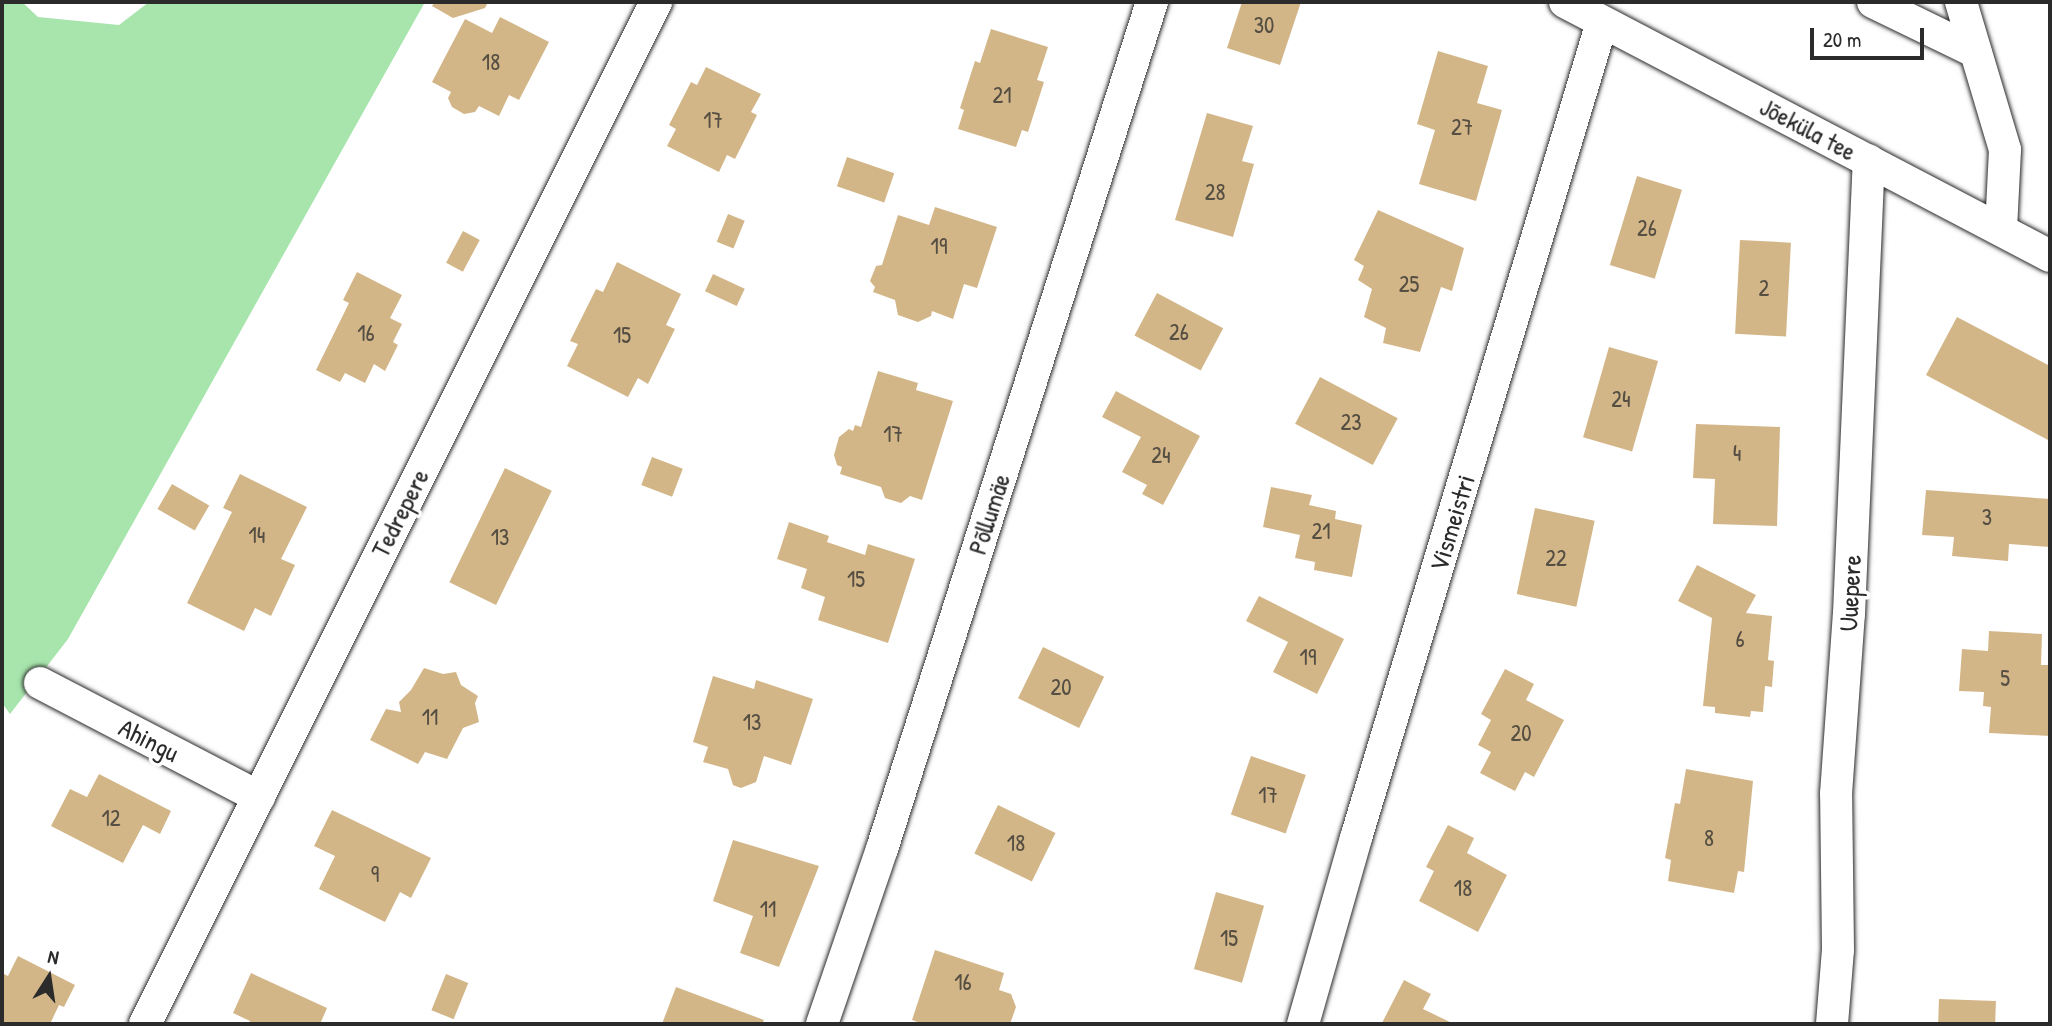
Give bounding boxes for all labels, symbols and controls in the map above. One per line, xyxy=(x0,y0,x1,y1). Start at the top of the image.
house number: 30 xyxy=(1254,11,1274,39)
scale bar xyxy=(1814,14,1928,58)
text: 20 m xyxy=(1823,25,1861,54)
house number: 18 xyxy=(482,48,500,76)
house number: 21 xyxy=(992,81,1012,109)
street label: Jõeküla tee xyxy=(1755,91,1861,167)
house number: 17 xyxy=(703,106,723,134)
house number: 27 xyxy=(1451,113,1473,141)
house number: 28 xyxy=(1205,178,1225,206)
house number: 26 xyxy=(1637,214,1657,242)
house number: 19 xyxy=(931,232,947,260)
house number: 25 xyxy=(1399,270,1419,298)
house number: 2 xyxy=(1759,274,1769,302)
house number: 26 xyxy=(1169,318,1189,346)
house number: 16 xyxy=(357,319,375,347)
house number: 15 xyxy=(613,321,631,349)
house number: 24 xyxy=(1611,385,1631,413)
house number: 23 xyxy=(1340,408,1362,436)
house number: 17 xyxy=(883,420,903,448)
house number: 4 xyxy=(1733,439,1741,467)
house number: 24 xyxy=(1151,441,1171,469)
street label: Tedrepere xyxy=(365,464,435,562)
street label: Põllumäe xyxy=(961,470,1017,558)
street label: Vismeistri xyxy=(1423,471,1481,575)
house number: 3 xyxy=(1982,503,1992,531)
house number: 21 xyxy=(1311,517,1331,545)
house number: 14 xyxy=(249,521,265,549)
house number: 13 xyxy=(491,523,509,551)
house number: 22 xyxy=(1545,544,1567,572)
street label: Uuepere xyxy=(1832,554,1868,632)
house number: 15 xyxy=(847,565,865,593)
house number: 6 xyxy=(1735,625,1745,653)
house number: 19 xyxy=(1300,643,1316,671)
house number: 5 xyxy=(2000,664,2010,692)
house number: 20 xyxy=(1050,673,1072,701)
house number: 11 xyxy=(422,703,438,731)
house number: 13 xyxy=(743,708,761,736)
street label: Ahingu xyxy=(114,712,184,768)
house number: 20 xyxy=(1510,719,1532,747)
house number: 17 xyxy=(1258,781,1278,809)
house number: 12 xyxy=(101,804,121,832)
house number: 8 xyxy=(1704,824,1714,852)
house number: 18 xyxy=(1007,829,1025,857)
house number: 9 xyxy=(371,860,379,888)
house number: 18 xyxy=(1454,874,1472,902)
house number: 11 xyxy=(760,895,776,923)
house number: 15 xyxy=(1220,924,1238,952)
north arrow xyxy=(14,942,84,1012)
text: N xyxy=(46,943,61,970)
house number: 16 xyxy=(954,968,972,996)

